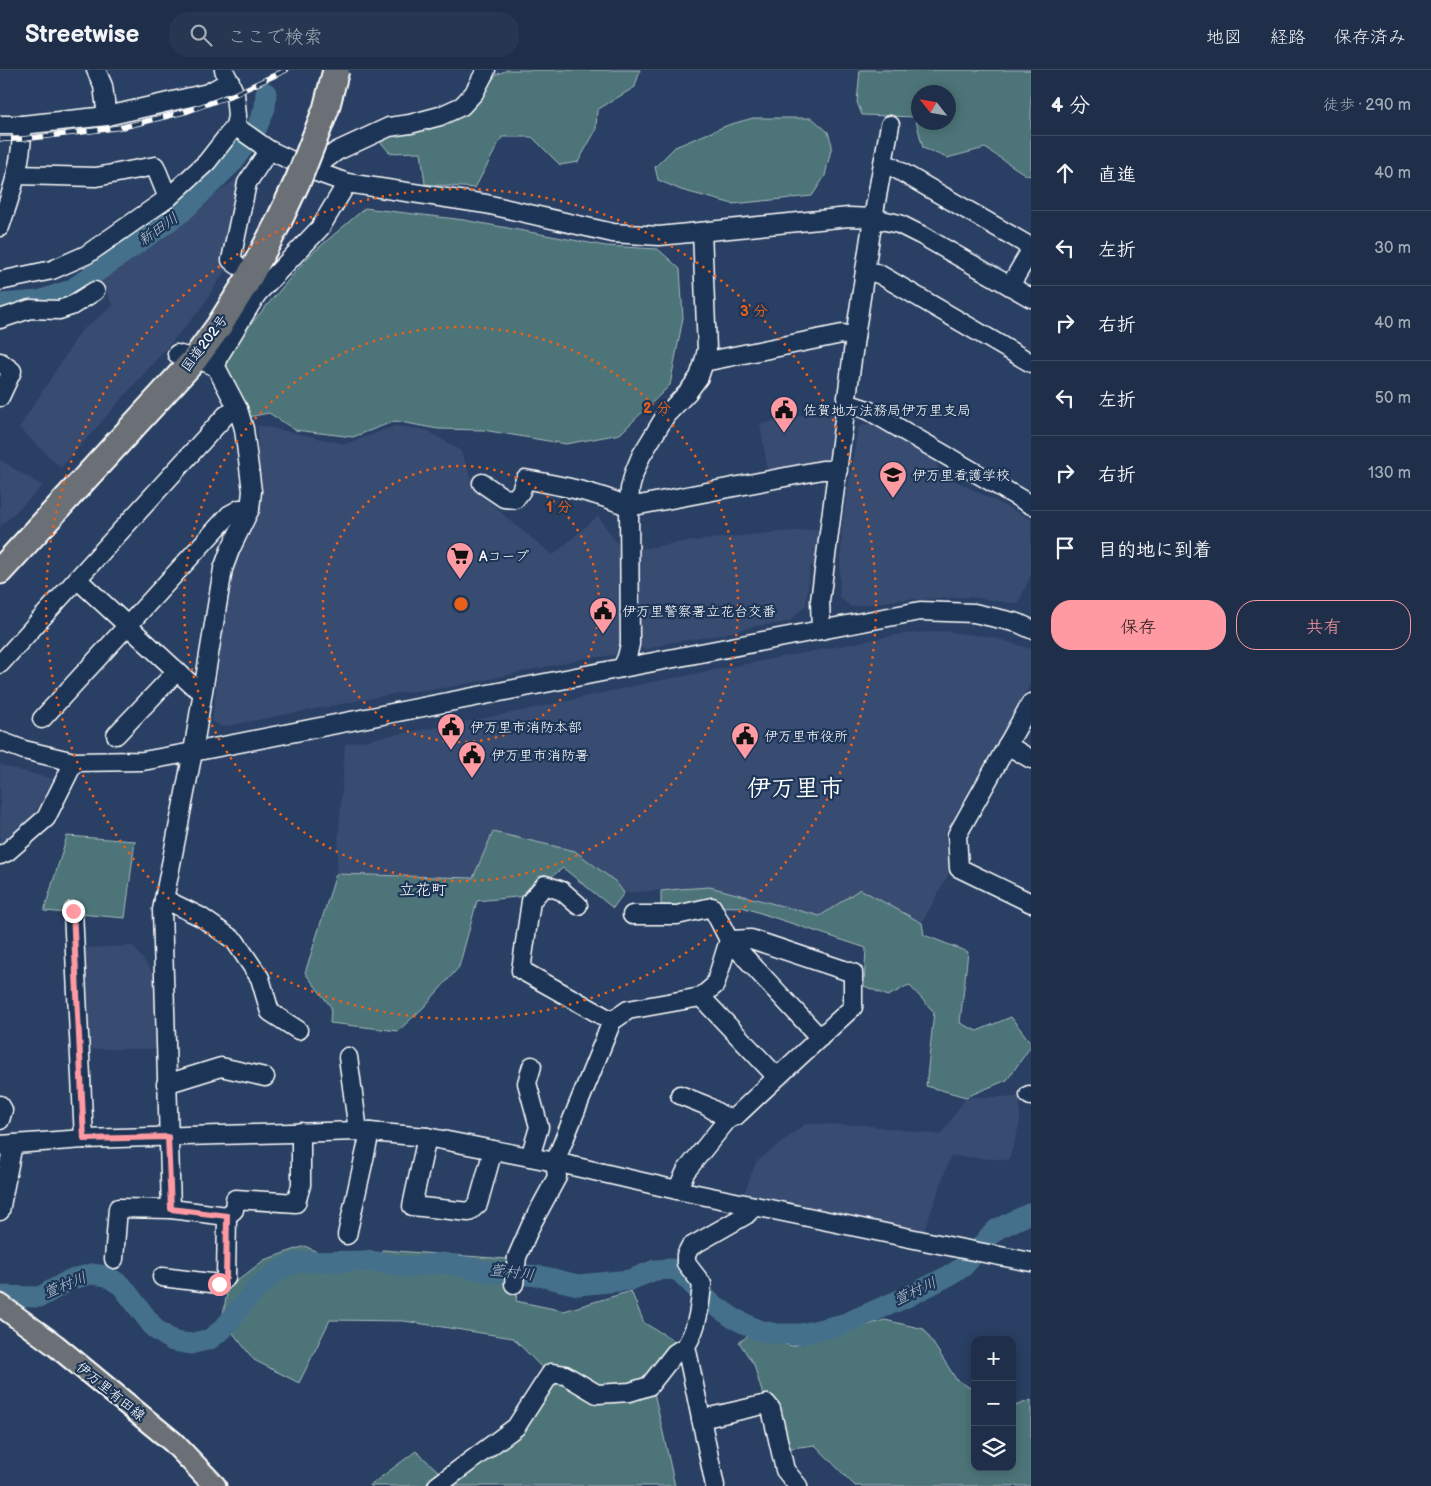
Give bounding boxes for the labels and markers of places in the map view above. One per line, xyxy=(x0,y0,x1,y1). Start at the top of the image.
public building icon: 佐賀地方法務局伊万里支局 xyxy=(769,395,799,434)
place label: 佐賀地方法務局伊万里支局 xyxy=(803,402,971,419)
school or university icon: 伊万里看護学校 xyxy=(878,460,908,499)
place label: 伊万里看護学校 xyxy=(912,467,1010,484)
supermarket icon: Aコープ xyxy=(445,541,475,580)
place label: Aコープ xyxy=(479,548,529,565)
centre of rings xyxy=(452,595,470,613)
public building icon: 伊万里警察署立花台交番 xyxy=(588,596,618,635)
place label: 伊万里警察署立花台交番 xyxy=(622,603,776,620)
public building icon: 伊万里市消防本部 xyxy=(436,712,466,751)
place label: 伊万里市消防本部 xyxy=(470,719,582,736)
public building icon: 伊万里市役所 xyxy=(730,721,760,760)
place label: 伊万里市役所 xyxy=(764,728,848,745)
public building icon: 伊万里市消防署 xyxy=(457,740,487,779)
place label: 伊万里市消防署 xyxy=(491,747,589,764)

